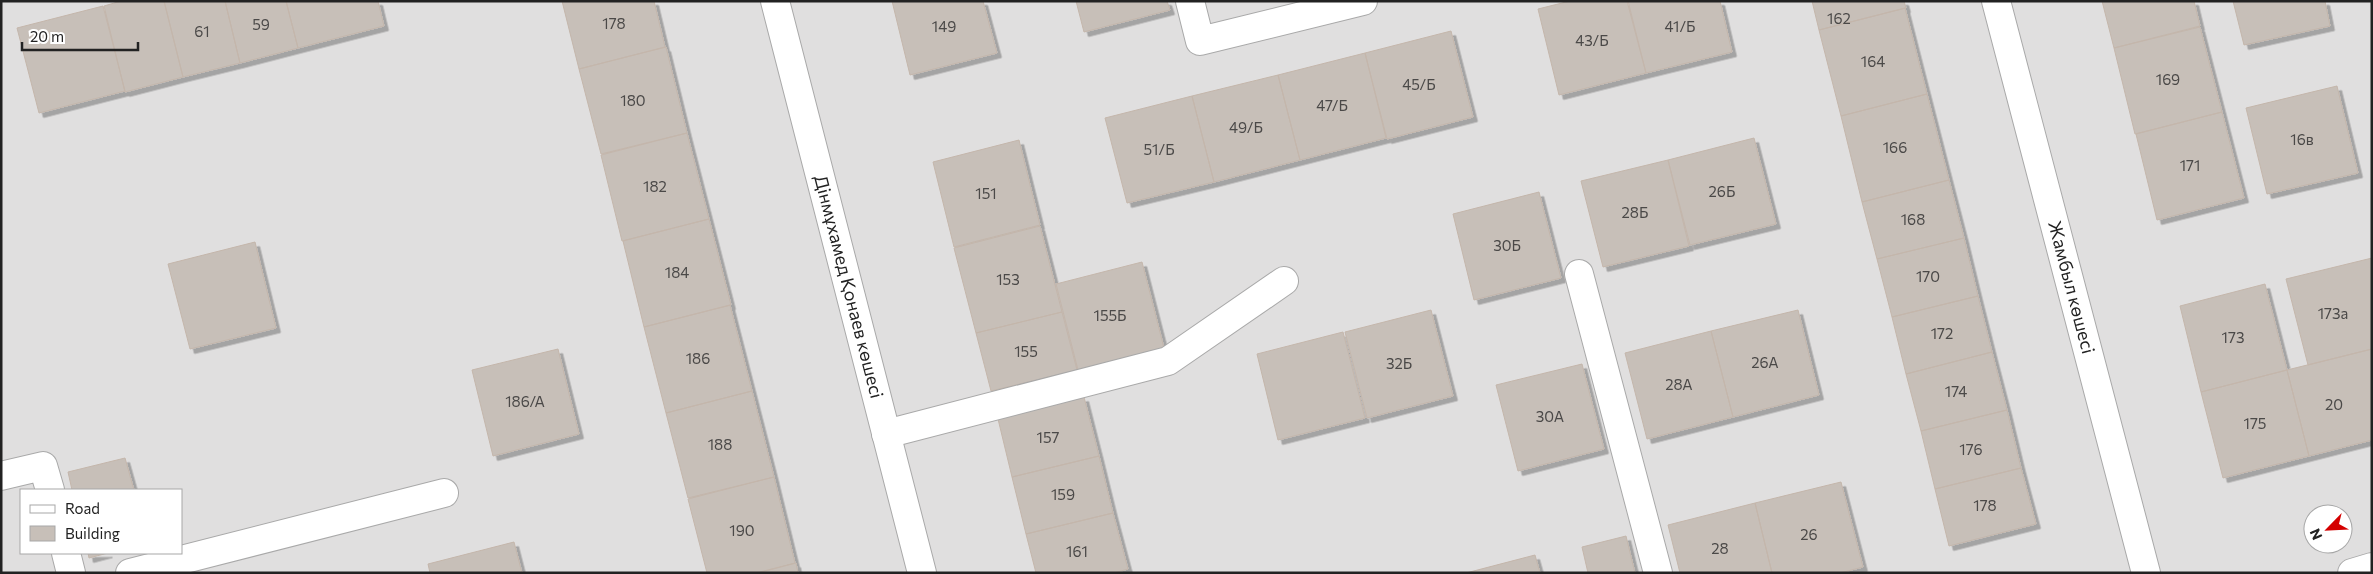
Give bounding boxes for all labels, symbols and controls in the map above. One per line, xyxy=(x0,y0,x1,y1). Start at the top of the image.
house number: 162 xyxy=(1827,9,1851,27)
house number: 178 xyxy=(602,14,626,32)
house number: 59 xyxy=(252,15,270,33)
house number: 149 xyxy=(932,17,956,35)
house number: 41/Б xyxy=(1664,17,1696,35)
scale bar xyxy=(22,20,139,52)
house number: 61 xyxy=(194,22,210,40)
text: 20 m xyxy=(30,27,64,45)
house number: 43/Б xyxy=(1575,31,1609,49)
house number: 164 xyxy=(1861,52,1885,70)
house number: 169 xyxy=(2156,70,2180,88)
house number: 45/Б xyxy=(1402,75,1436,93)
house number: 180 xyxy=(620,91,646,109)
house number: 47/Б xyxy=(1316,96,1348,114)
house number: 49/Б xyxy=(1229,118,1263,136)
house number: 16в xyxy=(2290,130,2314,148)
house number: 166 xyxy=(1883,138,1907,156)
house number: 51/Б xyxy=(1143,140,1175,158)
house number: 171 xyxy=(2180,156,2200,174)
street label: Дінмұхамед Қонаев көшесі xyxy=(810,172,889,401)
house number: 182 xyxy=(643,177,667,195)
house number: 26Б xyxy=(1709,182,1735,200)
house number: 151 xyxy=(975,184,997,202)
house number: 28Б xyxy=(1622,203,1648,221)
house number: 168 xyxy=(1901,210,1925,228)
street label: Жамбыл көшесі xyxy=(2044,218,2100,356)
house number: 30Б xyxy=(1493,236,1521,254)
house number: 184 xyxy=(665,263,689,281)
house number: 170 xyxy=(1916,267,1940,285)
house number: 153 xyxy=(996,270,1020,288)
house number: 173а xyxy=(2318,304,2348,322)
house number: 155Б xyxy=(1093,306,1127,324)
house number: 172 xyxy=(1931,324,1953,342)
house number: 173 xyxy=(2222,328,2244,346)
house number: 155 xyxy=(1014,342,1038,360)
house number: 186 xyxy=(686,349,710,367)
house number: 26А xyxy=(1751,353,1779,371)
house number: 32Б xyxy=(1386,354,1412,372)
house number: 28А xyxy=(1665,375,1693,393)
house number: 174 xyxy=(1945,382,1967,400)
house number: 186/А xyxy=(505,392,545,410)
house number: 20 xyxy=(2325,395,2343,413)
house number: 30А xyxy=(1536,407,1564,425)
house number: 175 xyxy=(2244,414,2266,432)
house number: 157 xyxy=(1037,428,1060,446)
house number: 188 xyxy=(708,435,732,453)
house number: 176 xyxy=(1959,440,1983,458)
house number: 159 xyxy=(1051,485,1075,503)
legend xyxy=(20,489,182,554)
house number: 178 xyxy=(1973,496,1997,514)
text: Road xyxy=(65,499,100,517)
north arrow xyxy=(2303,504,2353,554)
house number: 190 xyxy=(729,521,755,539)
text: Building xyxy=(65,524,120,542)
house number: 26 xyxy=(1800,525,1818,543)
text: N xyxy=(2306,526,2326,543)
house number: 28 xyxy=(1711,539,1729,557)
house number: 161 xyxy=(1066,542,1088,560)

